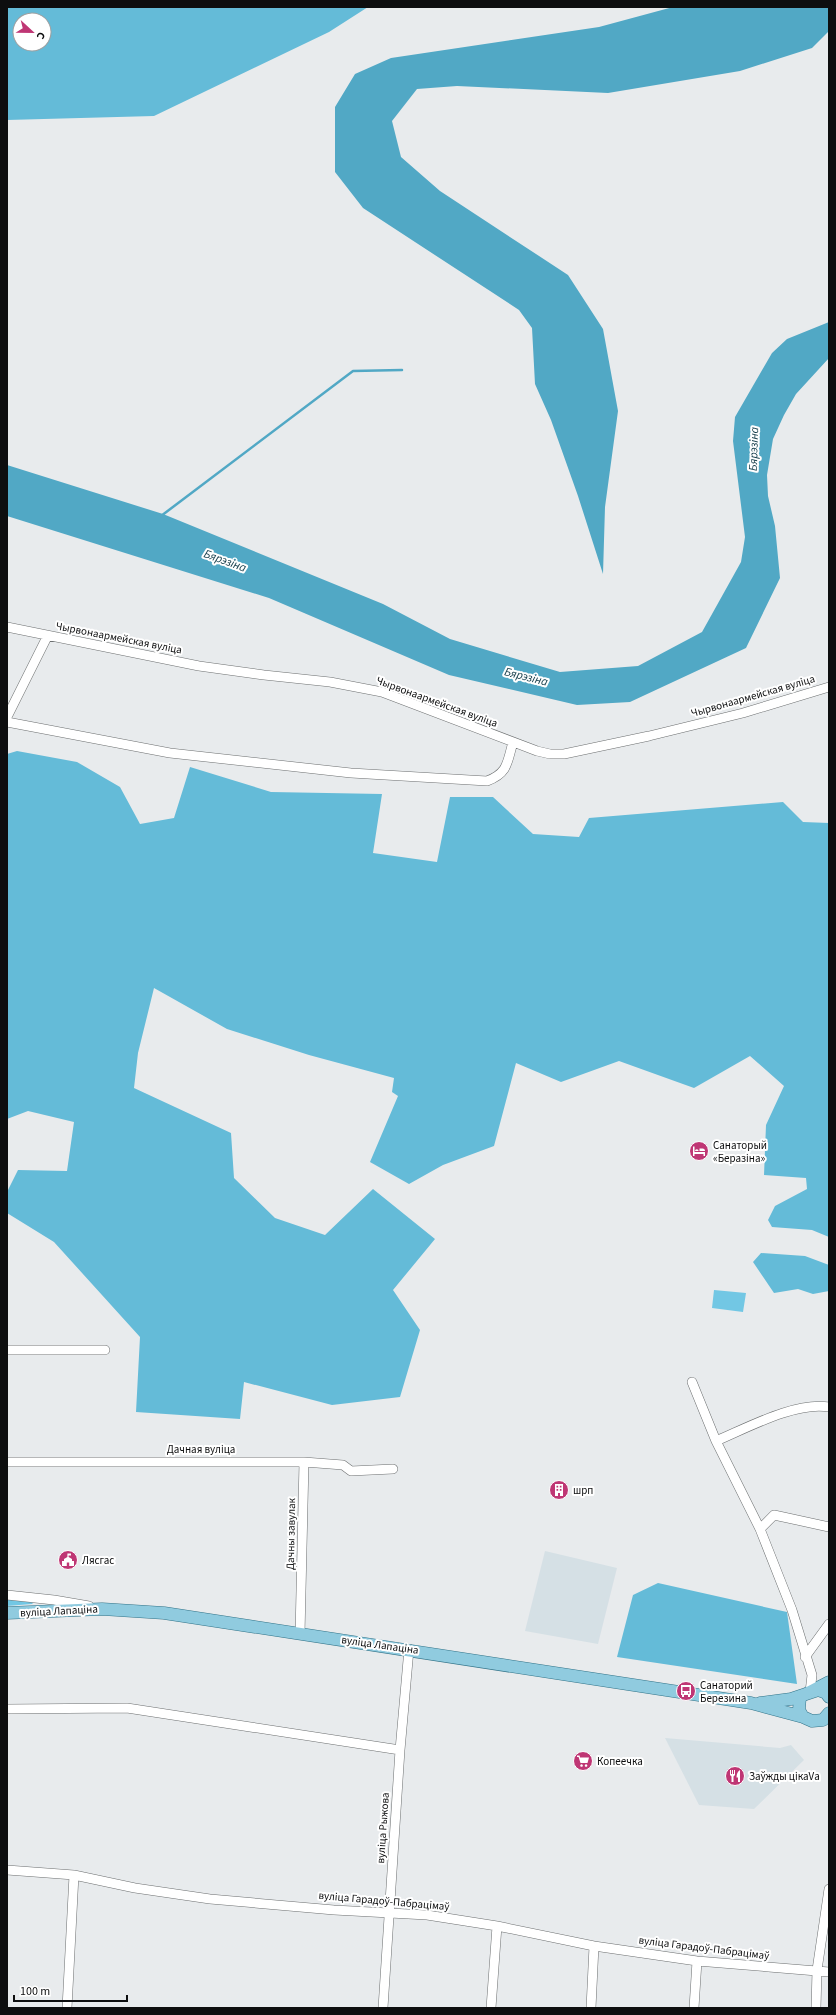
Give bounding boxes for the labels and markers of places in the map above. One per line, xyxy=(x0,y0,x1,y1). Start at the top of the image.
place label: Санаторый «Беразіна» xyxy=(713,1138,767,1166)
hotel icon: Санаторый «Беразіна» xyxy=(688,1140,710,1162)
building icon: шрп xyxy=(548,1479,570,1501)
place label: шрп xyxy=(573,1483,593,1498)
public building icon: Лясгас xyxy=(57,1549,79,1571)
place label: Лясгас xyxy=(82,1553,114,1568)
place label: Санаторий Березина xyxy=(700,1678,753,1706)
bus stop icon: Санаторий Березина xyxy=(675,1680,697,1702)
supermarket icon: Копеечка xyxy=(572,1750,594,1772)
place label: Копеечка xyxy=(597,1754,643,1769)
restaurant icon: Заўжды цікаVа xyxy=(724,1765,746,1787)
place label: Заўжды цікаVа xyxy=(749,1769,820,1784)

